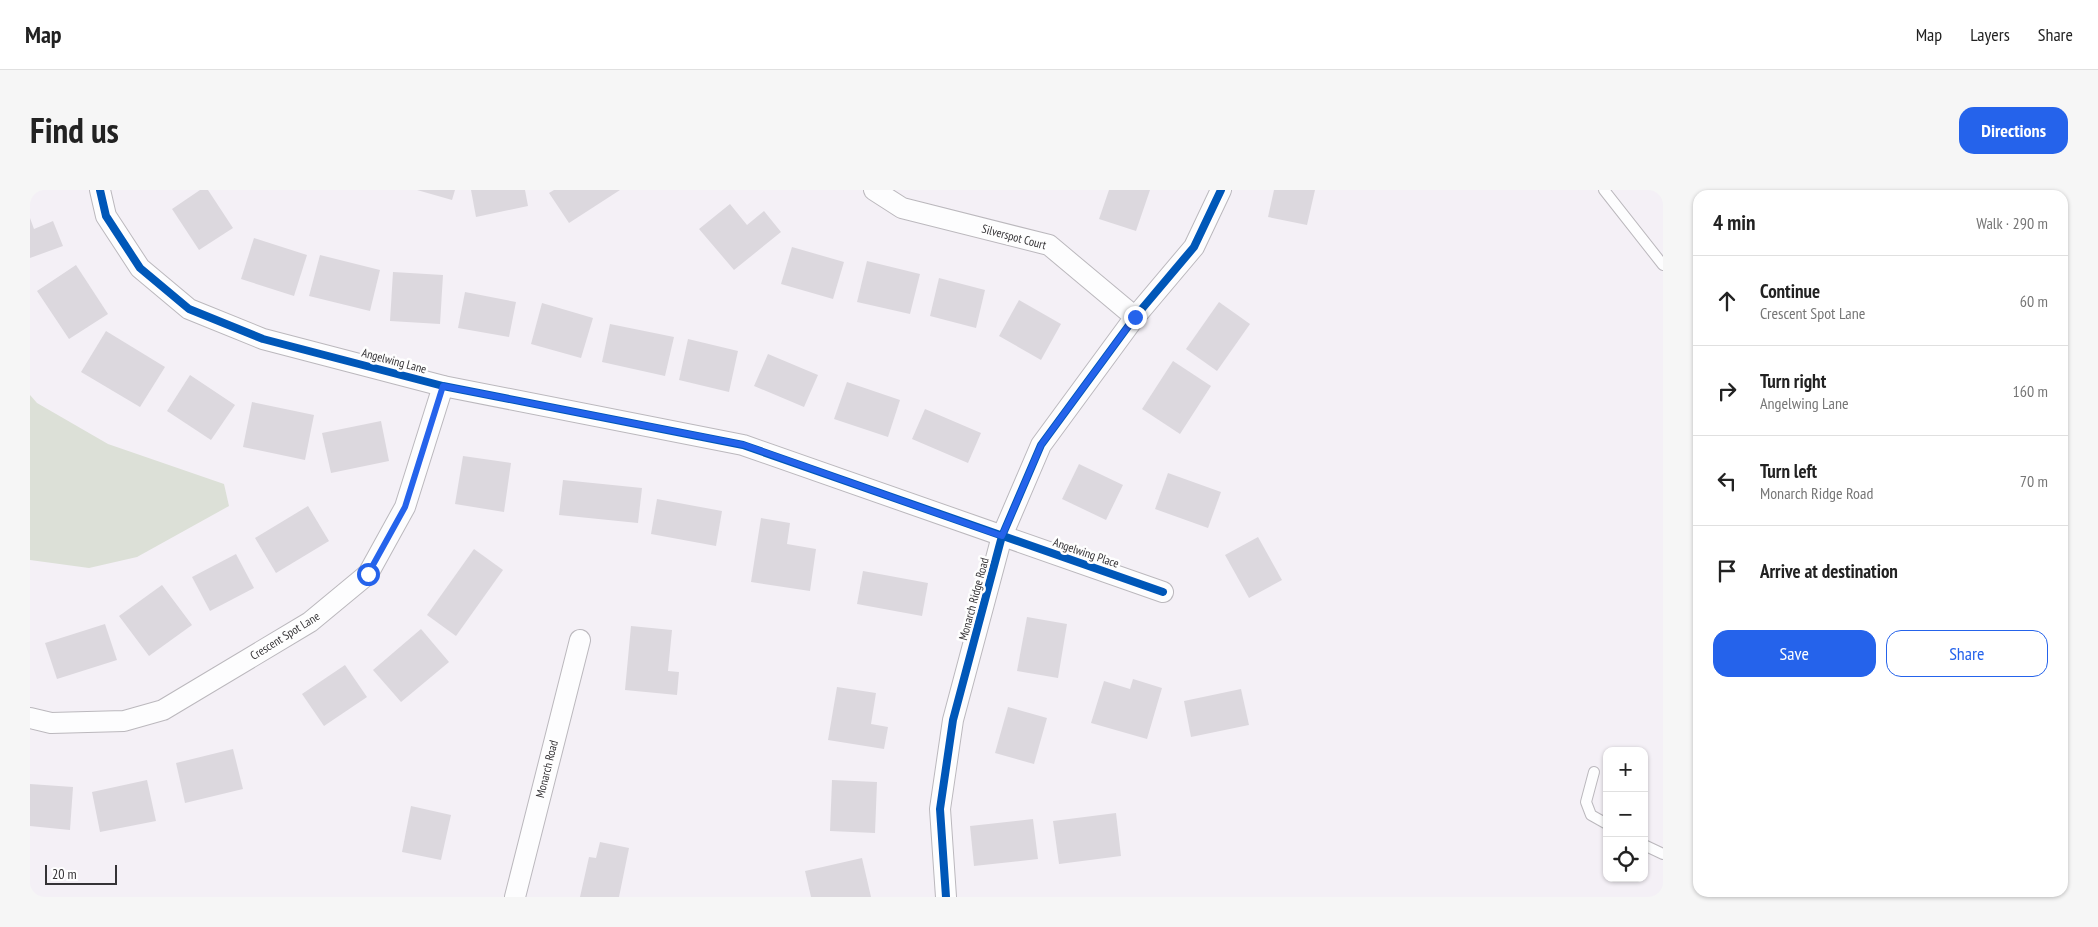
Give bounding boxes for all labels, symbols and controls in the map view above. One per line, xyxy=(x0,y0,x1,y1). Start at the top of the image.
text: Map xyxy=(25,19,62,50)
text: Map xyxy=(1916,23,1942,46)
text: Layers xyxy=(1970,23,2010,46)
text: Share xyxy=(2038,23,2073,46)
text: Find us xyxy=(30,107,119,153)
button: Directions xyxy=(1959,107,2068,154)
text: 4 min xyxy=(1713,209,1755,236)
text: Walk · 290 m xyxy=(1976,213,2048,233)
street label: Silverspot Court xyxy=(980,221,1049,253)
text: Continue xyxy=(1760,279,1820,303)
icon: ahead xyxy=(1713,287,1741,315)
text: 60 m xyxy=(2020,291,2048,311)
text: Crescent Spot Lane xyxy=(1760,303,1865,323)
route end xyxy=(1124,306,1147,329)
street label: Angelwing Lane xyxy=(360,345,428,376)
text: Turn right xyxy=(1760,369,1826,393)
icon: right xyxy=(1713,377,1741,405)
text: 160 m xyxy=(2013,381,2048,401)
text: Angelwing Lane xyxy=(1760,393,1849,413)
text: Turn left xyxy=(1760,459,1817,483)
icon: left xyxy=(1713,467,1741,495)
text: 70 m xyxy=(2020,471,2048,491)
text: Monarch Ridge Road xyxy=(1760,483,1873,503)
street label: Angelwing Place xyxy=(1051,534,1121,571)
street label: Monarch Ridge Road xyxy=(955,556,992,642)
icon: arrive xyxy=(1713,557,1741,585)
text: Arrive at destination xyxy=(1760,559,1898,583)
route start xyxy=(357,563,380,586)
street label: Crescent Spot Lane xyxy=(247,608,322,663)
button: Save xyxy=(1713,630,1876,677)
button: Share xyxy=(1886,630,2048,677)
street label: Monarch Road xyxy=(532,739,561,799)
map controls xyxy=(1603,747,1648,882)
button: + xyxy=(1603,747,1648,792)
button: − xyxy=(1603,792,1648,837)
button: locate xyxy=(1603,837,1648,882)
scale bar xyxy=(45,862,118,885)
text: 20 m xyxy=(52,865,77,883)

